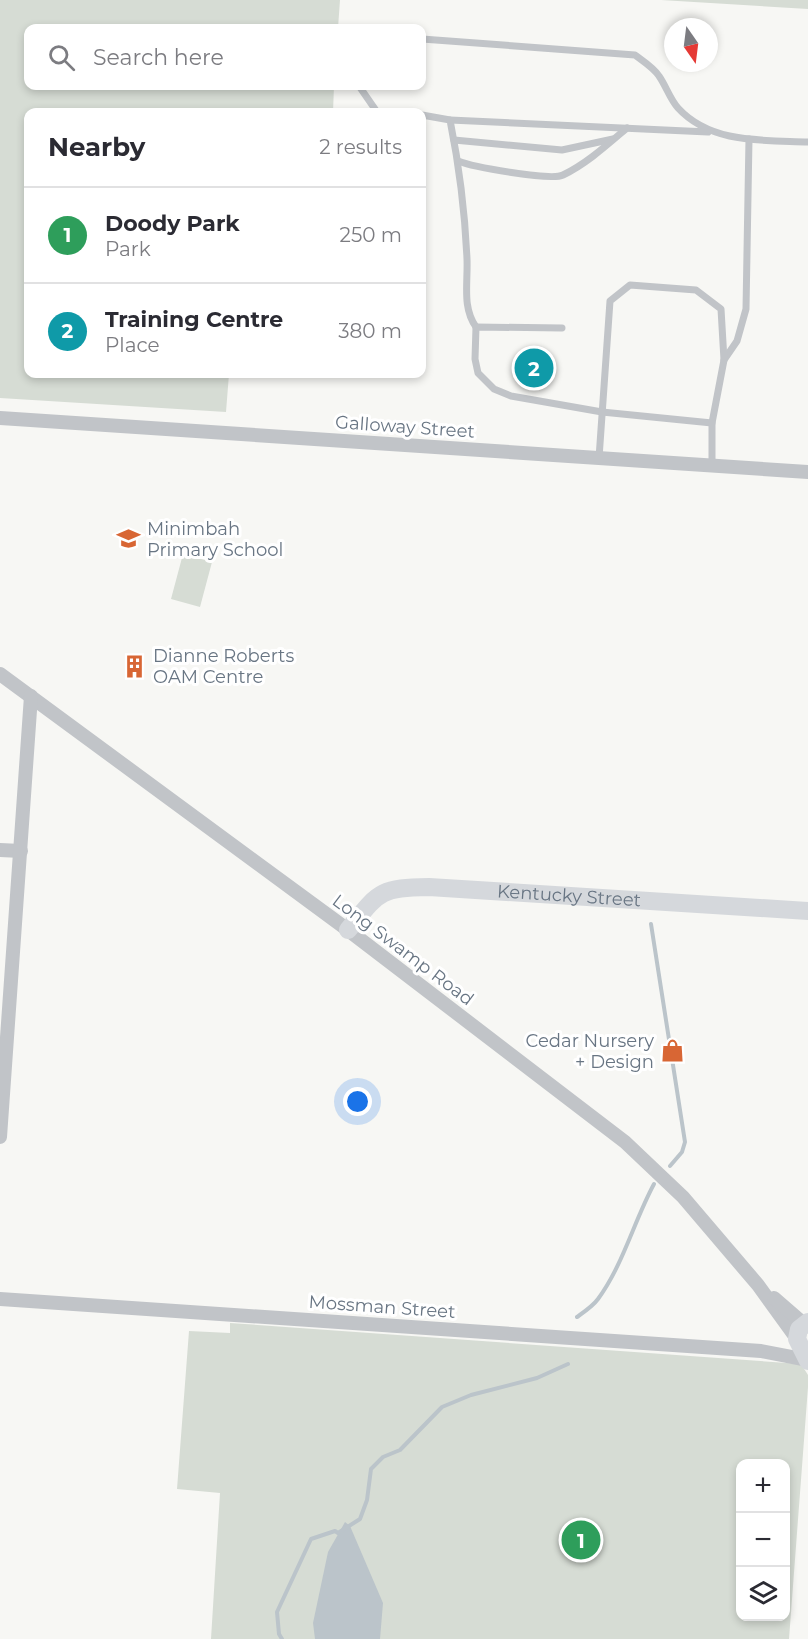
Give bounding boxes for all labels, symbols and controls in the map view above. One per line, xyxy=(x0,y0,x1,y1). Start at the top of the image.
north arrow xyxy=(664,18,718,72)
search box xyxy=(24,24,426,90)
icon: search xyxy=(45,41,78,74)
text: Search here xyxy=(93,44,224,71)
text: Nearby xyxy=(48,131,145,163)
text: 2 results xyxy=(319,135,402,159)
text: Doody Park xyxy=(105,210,240,237)
text: 1 xyxy=(64,223,71,247)
text: 250 m xyxy=(340,223,402,247)
text: Park xyxy=(105,237,151,261)
text: Training Centre xyxy=(105,306,283,333)
text: 2 xyxy=(62,319,73,343)
text: 380 m xyxy=(338,319,402,343)
text: Place xyxy=(105,333,160,357)
pin: 2 xyxy=(514,346,554,391)
street label: Galloway Street xyxy=(334,411,476,443)
place label: Minimbah Primary School xyxy=(147,518,283,561)
school or university icon: Minimbah Primary School xyxy=(116,526,142,552)
place label: Dianne Roberts OAM Centre xyxy=(153,645,294,688)
building icon: Dianne Roberts OAM Centre xyxy=(122,653,148,679)
street label: Kentucky Street xyxy=(496,880,642,911)
street label: Long Swamp Road xyxy=(328,890,478,1010)
place label: Cedar Nursery + Design xyxy=(526,1030,654,1073)
shop icon: Cedar Nursery + Design xyxy=(659,1038,685,1064)
your location xyxy=(343,1087,372,1116)
street label: Mossman Street xyxy=(308,1291,456,1323)
map controls xyxy=(736,1459,790,1621)
button: + xyxy=(736,1459,790,1513)
button: − xyxy=(736,1513,790,1567)
pin: 1 xyxy=(562,1518,600,1562)
button: layers xyxy=(736,1567,790,1621)

